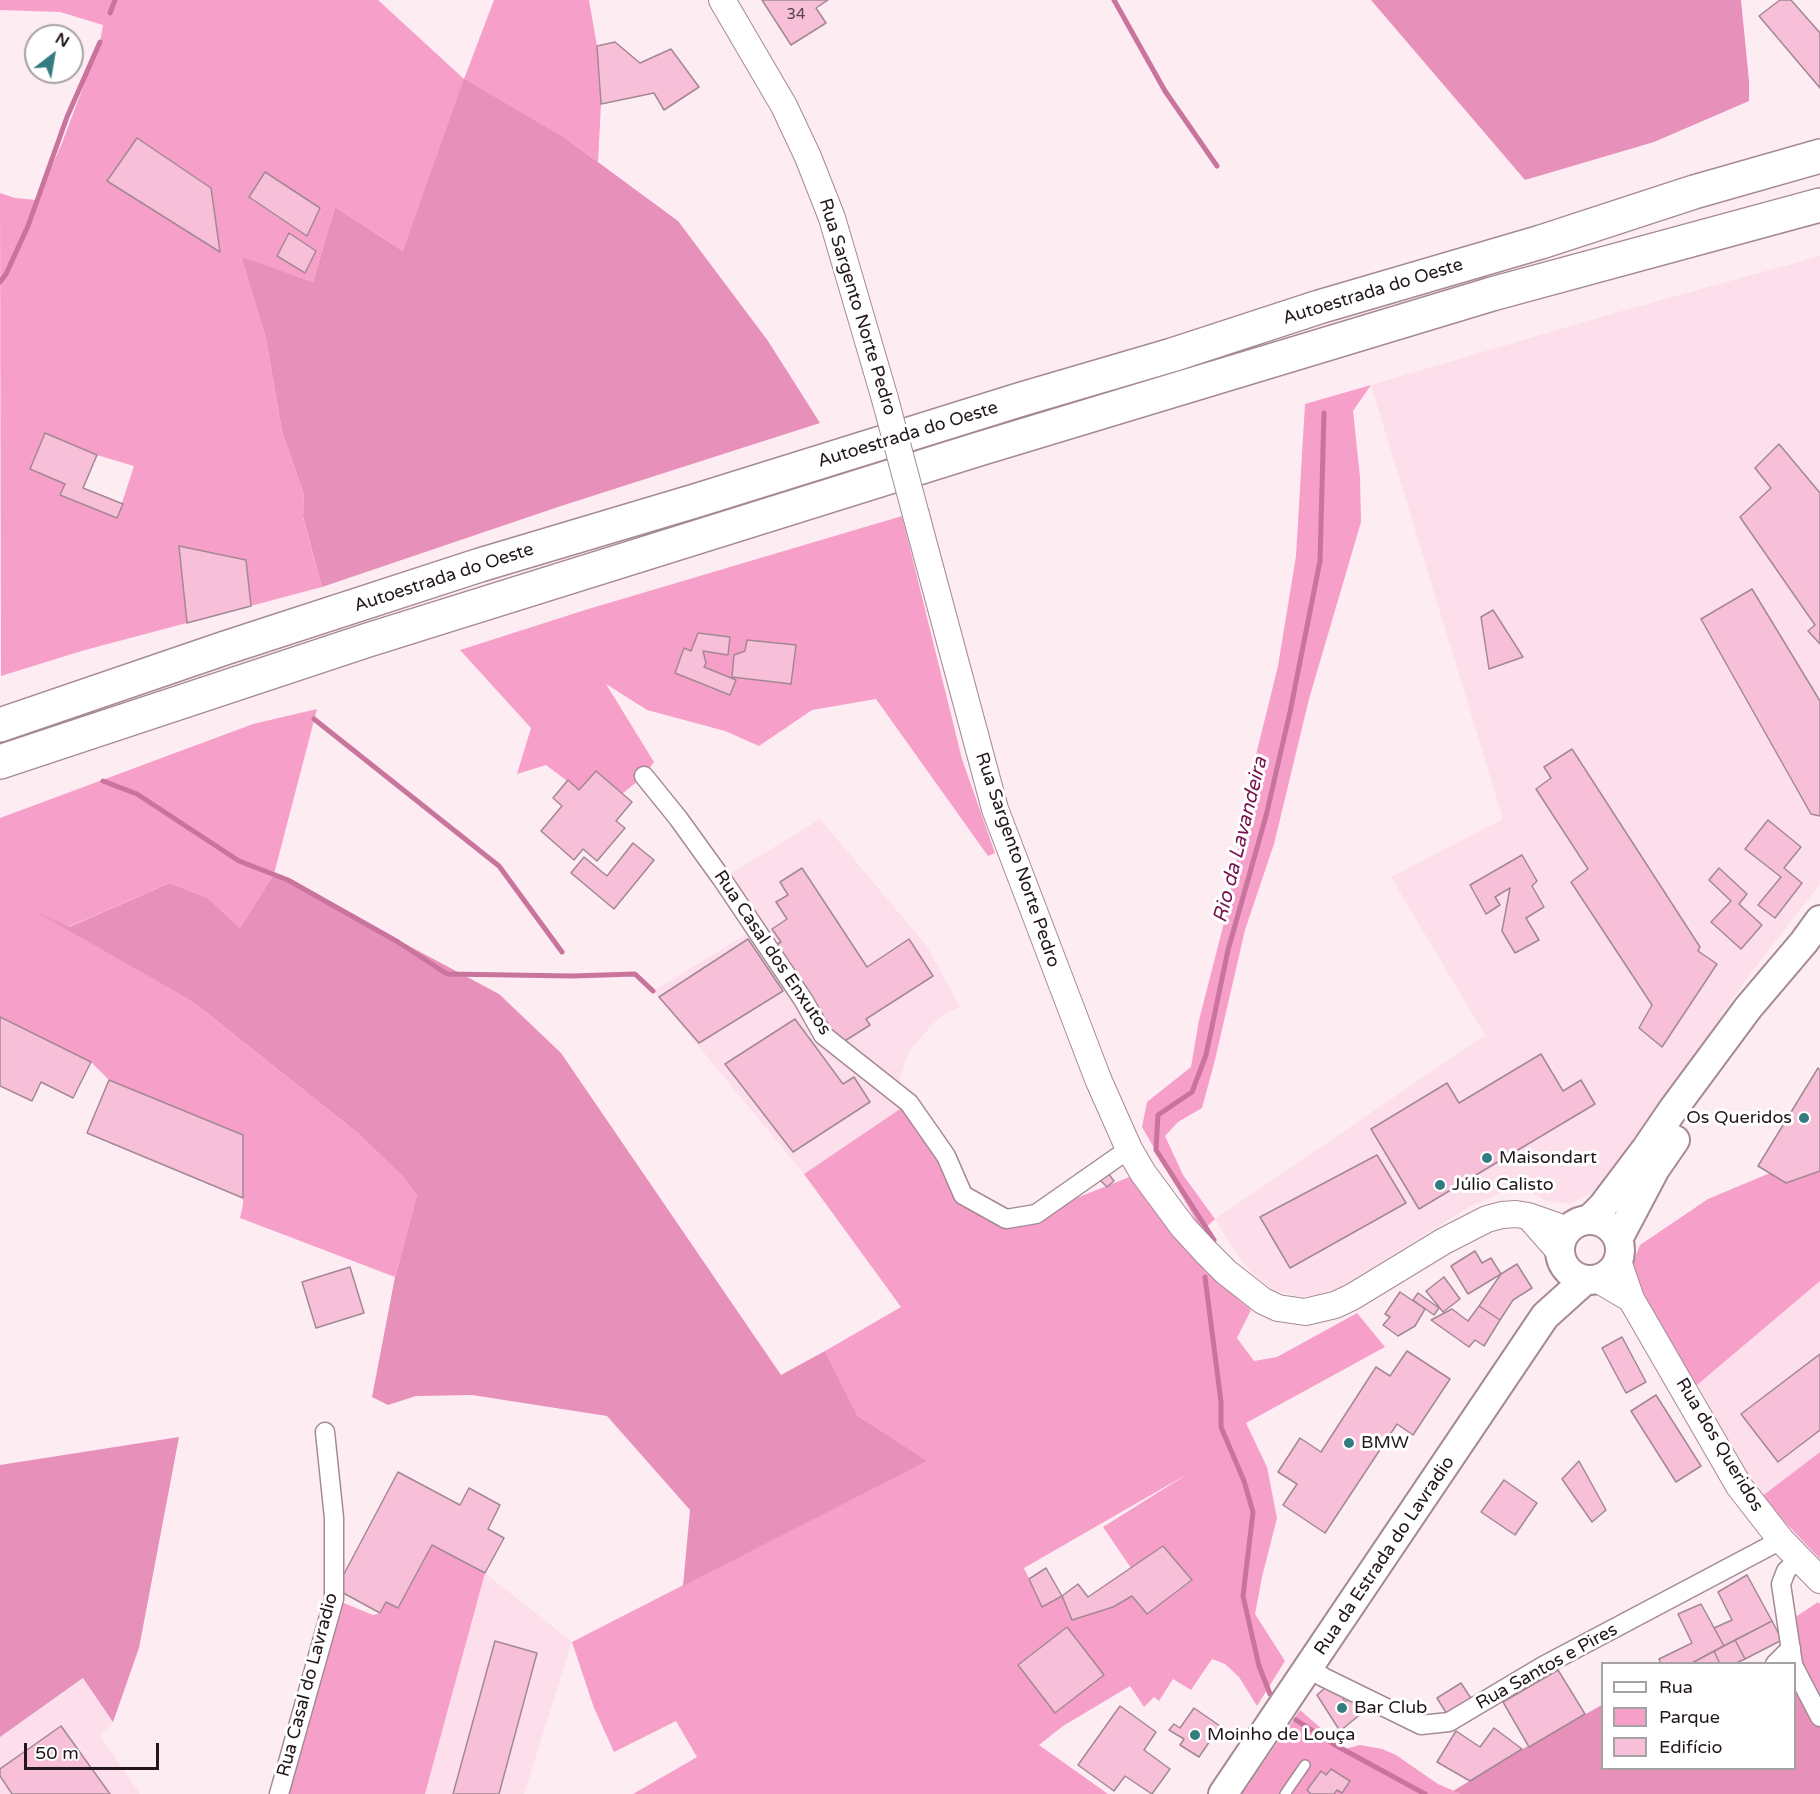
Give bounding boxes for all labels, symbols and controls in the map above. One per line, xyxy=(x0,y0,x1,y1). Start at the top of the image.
house number: 34 xyxy=(787,6,805,24)
north arrow xyxy=(24,24,84,84)
text: N xyxy=(52,28,73,52)
street label: Rua Sargento Norte Pedro xyxy=(814,196,900,418)
street label: Autoestrada do Oeste xyxy=(1280,254,1466,330)
street label: Autoestrada do Oeste xyxy=(815,397,1001,473)
street label: Autoestrada do Oeste xyxy=(351,539,537,617)
street label: Rua Sargento Norte Pedro xyxy=(970,750,1064,970)
water label: Rio da Lavandeira xyxy=(1209,755,1273,925)
street label: Rua Casal dos Enxutos xyxy=(709,867,835,1039)
place label: Os Queridos xyxy=(1686,1107,1792,1129)
marker: Os Queridos xyxy=(1797,1111,1811,1125)
place label: Maisondart xyxy=(1499,1147,1597,1169)
marker: Maisondart xyxy=(1480,1151,1494,1165)
place label: Júlio Calisto xyxy=(1452,1174,1554,1196)
marker: Júlio Calisto xyxy=(1433,1178,1447,1192)
street label: Rua dos Queridos xyxy=(1671,1374,1767,1516)
place label: BMW xyxy=(1361,1432,1409,1454)
marker: BMW xyxy=(1342,1436,1356,1450)
street label: Rua da Estrada do Lavradio xyxy=(1310,1452,1460,1660)
street label: Rua Casal do Lavradio xyxy=(273,1591,343,1779)
street label: Rua Santos e Pires xyxy=(1473,1619,1621,1715)
legend xyxy=(1601,1662,1796,1770)
text: Rua xyxy=(1659,1676,1693,1698)
place label: Bar Club xyxy=(1354,1697,1427,1719)
marker: Bar Club xyxy=(1335,1701,1349,1715)
text: Parque xyxy=(1659,1706,1720,1728)
place label: Moinho de Louça xyxy=(1207,1724,1355,1746)
marker: Moinho de Louça xyxy=(1188,1728,1202,1742)
scale bar xyxy=(27,1731,162,1769)
text: Edifício xyxy=(1659,1736,1722,1758)
text: 50 m xyxy=(35,1742,79,1764)

